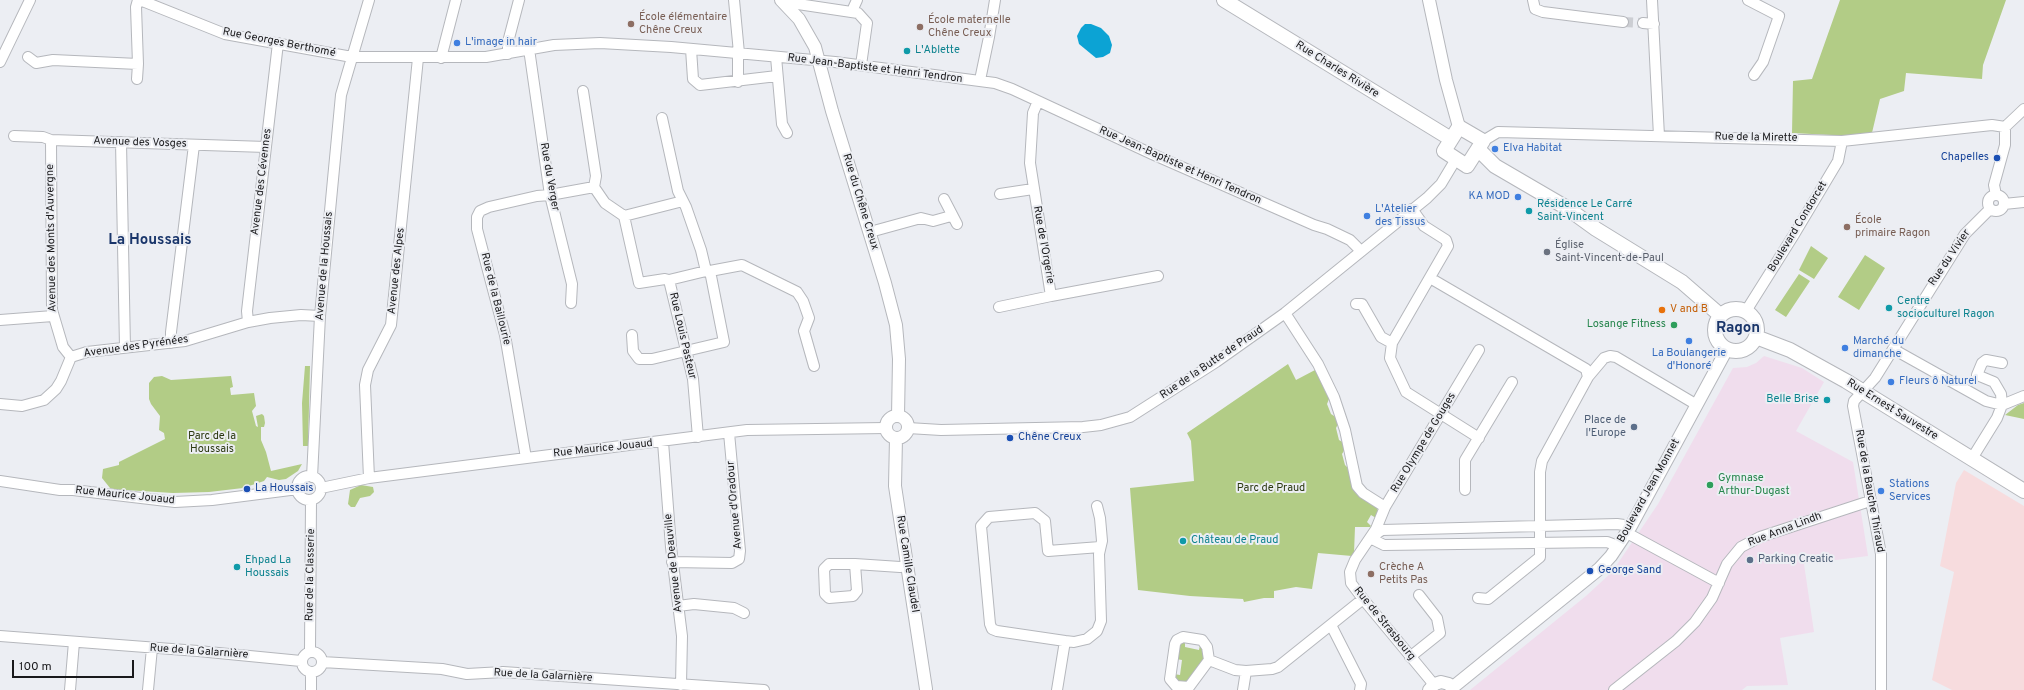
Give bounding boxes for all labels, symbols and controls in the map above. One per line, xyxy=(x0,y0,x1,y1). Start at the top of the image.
place label: École élémentaire Chêne Creux xyxy=(639,11,727,37)
place label: École maternelle Chêne Creux xyxy=(928,14,1011,40)
marker: École élémentaire Chêne Creux xyxy=(626,19,636,29)
marker: École maternelle Chêne Creux xyxy=(915,22,925,32)
street label: Rue Georges Berthomé xyxy=(221,26,337,60)
place label: L'image in hair xyxy=(465,36,537,50)
marker: L'image in hair xyxy=(452,38,462,48)
street label: Rue Charles Rivière xyxy=(1293,39,1381,101)
place label: L'Ablette xyxy=(915,44,960,58)
marker: L'Ablette xyxy=(902,46,912,56)
street label: Rue Jean-Baptiste et Henri Tendron xyxy=(787,52,963,86)
street label: Rue Jean-Baptiste et Henri Tendron xyxy=(1097,124,1263,208)
street label: Avenue des Cévennes xyxy=(249,128,275,236)
street label: Rue de la Mirette xyxy=(1714,131,1798,145)
street label: Avenue des Vosges xyxy=(93,135,187,151)
street label: Rue du Verger xyxy=(536,142,562,212)
place label: Elva Habitat xyxy=(1503,142,1562,156)
marker: Elva Habitat xyxy=(1490,144,1500,154)
place label: Chapelles xyxy=(1941,151,1989,165)
street label: Rue du Chêne Creux xyxy=(839,152,881,252)
marker: Chapelles xyxy=(1992,153,2002,163)
street label: Avenue des Monts d'Auvergne xyxy=(44,164,60,312)
street label: Boulevard Condorcet xyxy=(1766,179,1830,275)
place label: KA MOD xyxy=(1468,190,1510,204)
marker: KA MOD xyxy=(1513,192,1523,202)
place label: Résidence Le Carré Saint-Vincent xyxy=(1537,198,1632,224)
place label: L'Atelier des Tissus xyxy=(1375,203,1426,229)
street label: Rue de l'Orgerie xyxy=(1030,205,1056,285)
marker: Résidence Le Carré Saint-Vincent xyxy=(1524,206,1534,216)
street label: Avenue de la Houssais xyxy=(314,211,336,321)
marker: L'Atelier des Tissus xyxy=(1362,211,1372,221)
place label: École primaire Ragon xyxy=(1855,214,1930,240)
marker: École primaire Ragon xyxy=(1842,222,1852,232)
street label: Avenue des Alpes xyxy=(386,227,408,315)
street label: Rue du Vivier xyxy=(1926,227,1974,289)
district label: La Houssais xyxy=(108,232,192,250)
place label: Église Saint-Vincent-de-Paul xyxy=(1555,239,1664,265)
marker: Église Saint-Vincent-de-Paul xyxy=(1542,247,1552,257)
street label: Rue de la Baillourie xyxy=(477,251,513,347)
street label: Rue Louis Pasteur xyxy=(666,291,698,381)
place label: Centre socioculturel Ragon xyxy=(1897,295,1995,321)
place label: V and B xyxy=(1670,303,1708,317)
marker: Centre socioculturel Ragon xyxy=(1884,303,1894,313)
marker: V and B xyxy=(1657,305,1667,315)
place label: Losange Fitness xyxy=(1587,318,1666,332)
marker: Losange Fitness xyxy=(1669,320,1679,330)
district label: Ragon xyxy=(1716,320,1760,338)
street label: Rue de la Butte de Praud xyxy=(1158,324,1266,402)
street label: Avenue des Pyrénées xyxy=(83,333,189,361)
place label: Marché du dimanche xyxy=(1853,335,1904,361)
marker: La Boulangerie d'Honoré xyxy=(1684,336,1694,346)
marker: Marché du dimanche xyxy=(1840,343,1850,353)
place label: La Boulangerie d'Honoré xyxy=(1652,347,1726,373)
place label: Fleurs ô Naturel xyxy=(1899,375,1977,389)
street label: Rue Ernest Sauvestre xyxy=(1844,377,1940,443)
marker: Fleurs ô Naturel xyxy=(1886,377,1896,387)
street label: Rue Olympe de Gouges xyxy=(1389,390,1459,496)
place label: Belle Brise xyxy=(1766,393,1819,407)
marker: Belle Brise xyxy=(1822,395,1832,405)
place label: Place de l'Europe xyxy=(1584,414,1626,440)
marker: Place de l'Europe xyxy=(1629,422,1639,432)
street label: Rue de la Bauche Thiraud xyxy=(1852,428,1886,554)
park label: Parc de la Houssais xyxy=(188,430,236,456)
place label: Chêne Creux xyxy=(1018,431,1081,445)
marker: Chêne Creux xyxy=(1005,433,1015,443)
street label: Rue Maurice Jouaud xyxy=(553,437,653,461)
street label: Boulevard Jean Monnet xyxy=(1615,437,1683,545)
street label: Avenue d'Oradour xyxy=(725,460,745,550)
place label: Gymnase Arthur-Dugast xyxy=(1718,472,1790,498)
place label: Stations Services xyxy=(1889,478,1931,504)
marker: Gymnase Arthur-Dugast xyxy=(1705,480,1715,490)
place label: La Houssais xyxy=(255,482,314,496)
park label: Parc de Praud xyxy=(1237,482,1305,496)
street label: Rue Maurice Jouaud xyxy=(75,484,175,508)
marker: La Houssais xyxy=(242,484,252,494)
marker: Stations Services xyxy=(1876,486,1886,496)
street label: Rue Anna Lindh xyxy=(1746,510,1824,550)
street label: Avenue de Deauville xyxy=(662,513,686,613)
street label: Rue Camille Claudel xyxy=(893,515,921,613)
street label: Rue de la Classerie xyxy=(304,529,318,621)
place label: Château de Praud xyxy=(1191,534,1278,548)
marker: Château de Praud xyxy=(1178,536,1188,546)
place label: Parking Creatic xyxy=(1758,553,1833,567)
place label: Ehpad La Houssais xyxy=(245,554,291,580)
marker: Parking Creatic xyxy=(1745,555,1755,565)
place label: Crèche A Petits Pas xyxy=(1379,561,1428,587)
marker: Ehpad La Houssais xyxy=(232,562,242,572)
place label: George Sand xyxy=(1598,564,1661,578)
marker: George Sand xyxy=(1585,566,1595,576)
marker: Crèche A Petits Pas xyxy=(1366,569,1376,579)
street label: Rue de Strasbourg xyxy=(1350,585,1418,663)
street label: Rue de la Galarnière xyxy=(149,642,249,662)
scale bar xyxy=(14,652,136,678)
text: 100 m xyxy=(19,659,52,675)
street label: Rue de la Galarnière xyxy=(493,667,593,685)

